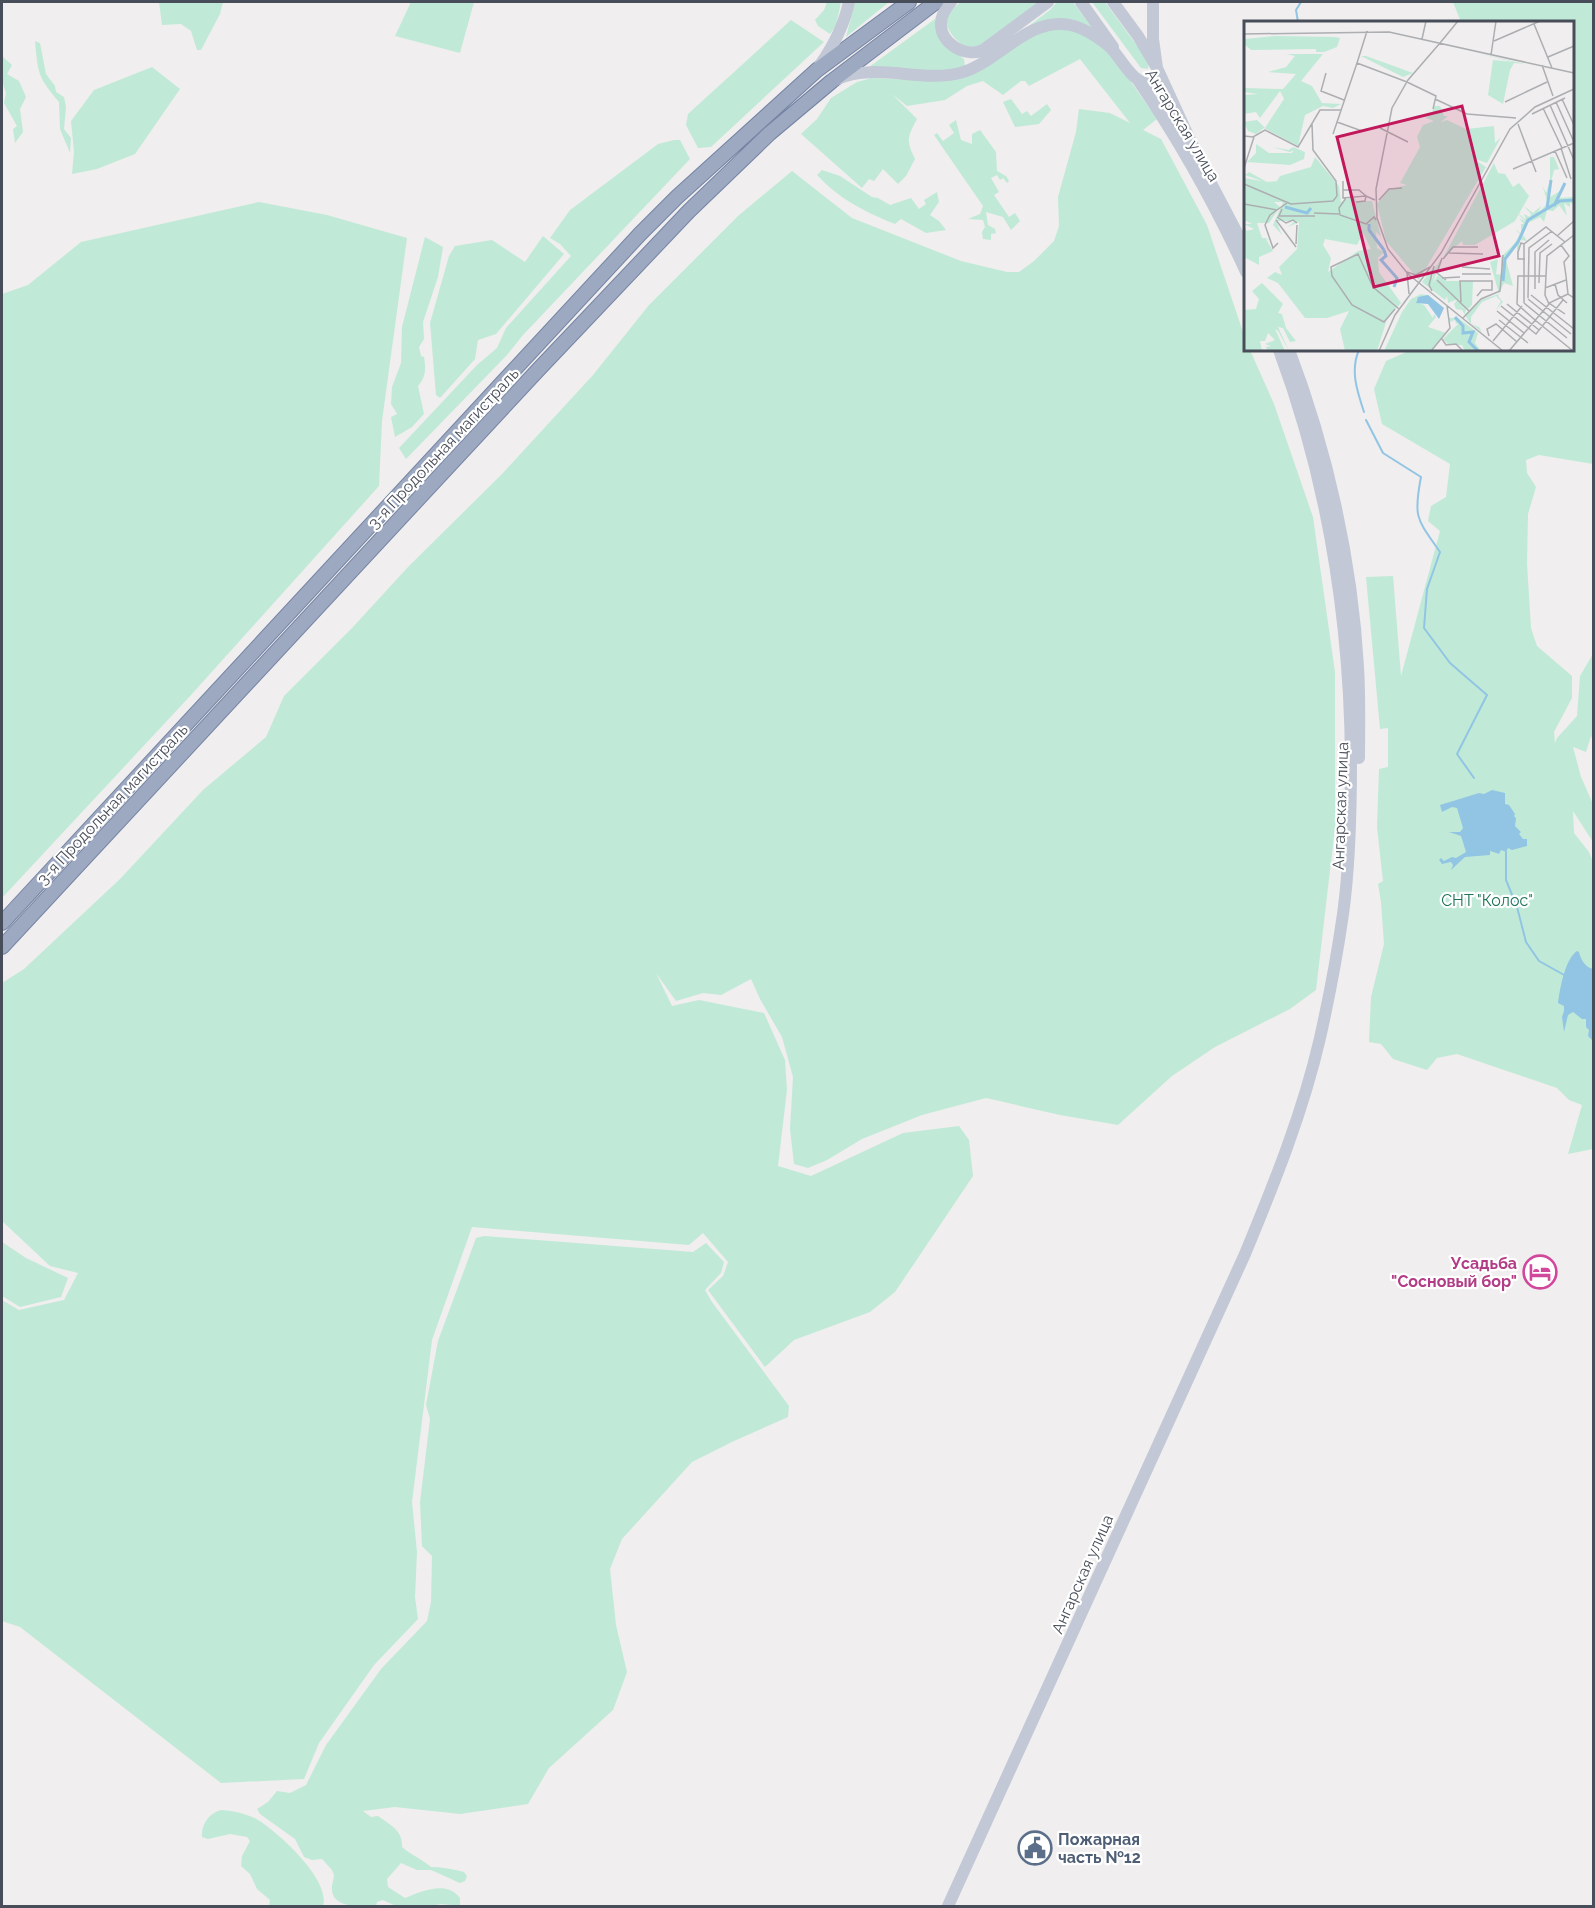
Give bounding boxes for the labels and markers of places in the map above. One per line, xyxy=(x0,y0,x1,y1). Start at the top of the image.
place label: Усадьба "Сосновый бор" xyxy=(1391,1254,1517,1291)
hotel icon: Усадьба "Сосновый бор" xyxy=(1522,1254,1558,1290)
public building icon: Пожарная часть №12 xyxy=(1017,1830,1053,1866)
place label: Пожарная часть №12 xyxy=(1058,1830,1141,1867)

